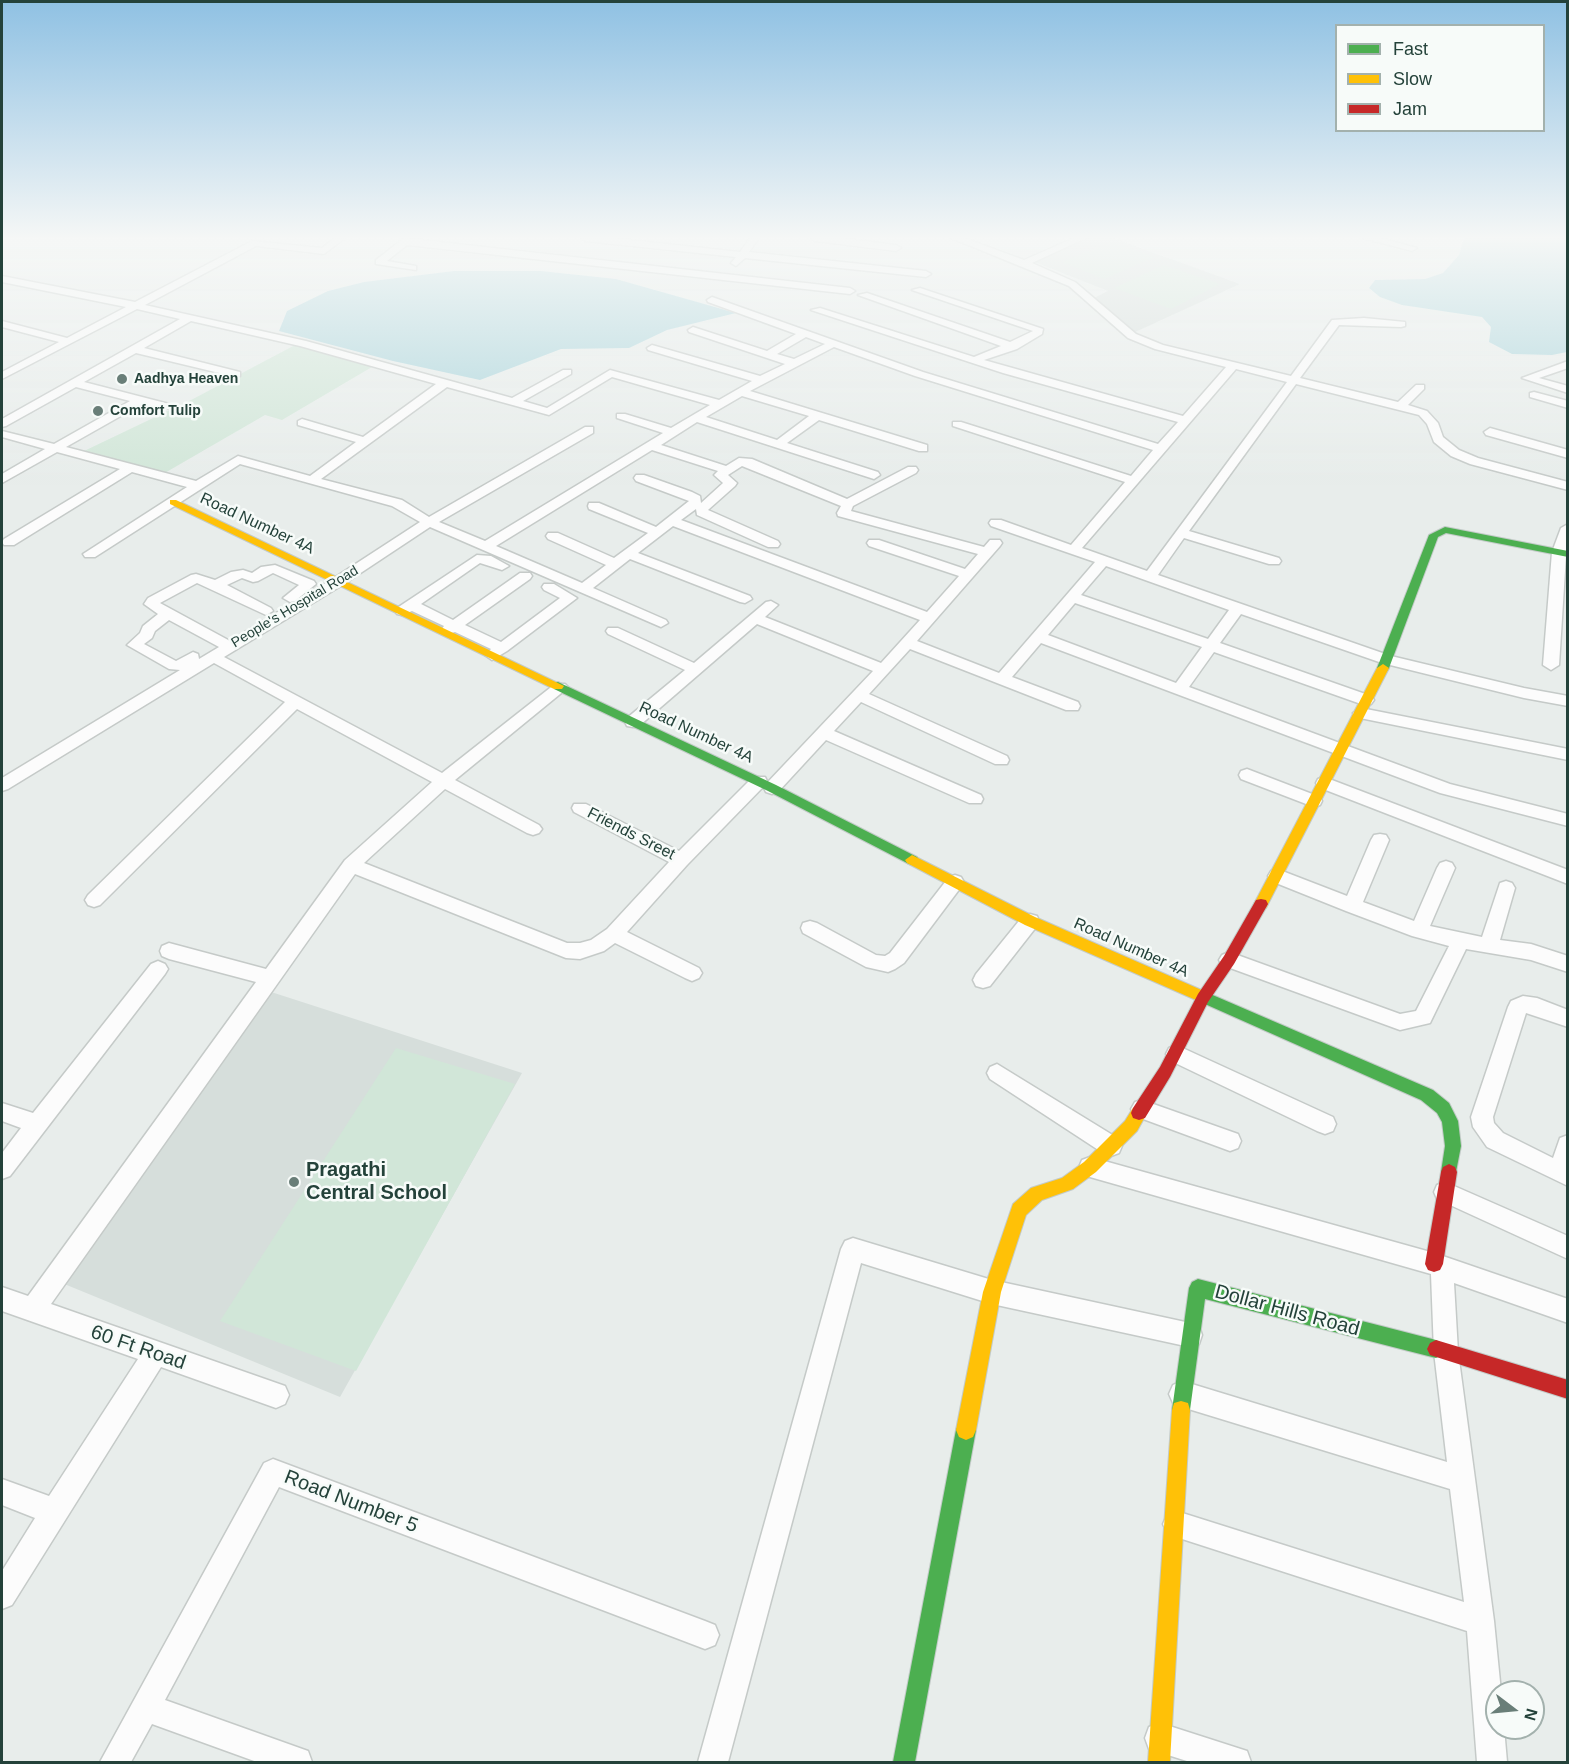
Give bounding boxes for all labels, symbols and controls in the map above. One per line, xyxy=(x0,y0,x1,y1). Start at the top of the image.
legend xyxy=(1335,24,1545,132)
text: Fast xyxy=(1393,39,1428,59)
text: Slow xyxy=(1393,69,1432,89)
text: Jam xyxy=(1393,99,1427,119)
place label: Aadhya Heaven xyxy=(134,371,238,387)
marker: Aadhya Heaven xyxy=(115,372,129,386)
place label: Comfort Tulip xyxy=(110,403,201,419)
marker: Comfort Tulip xyxy=(91,404,105,418)
street label: Road Number 4A xyxy=(197,489,317,559)
street label: People's Hospital Road xyxy=(228,562,362,652)
street label: Road Number 4A xyxy=(636,698,756,768)
street label: Friends Sreet xyxy=(584,804,678,864)
street label: Road Number 4A xyxy=(1071,914,1191,982)
place label: Pragathi Central School xyxy=(306,1158,447,1205)
marker: Pragathi Central School xyxy=(287,1175,301,1189)
street label: Dollar Hills Road xyxy=(1212,1280,1362,1342)
street label: 60 Ft Road xyxy=(87,1321,189,1375)
street label: Road Number 5 xyxy=(281,1465,421,1539)
north arrow xyxy=(1485,1680,1545,1740)
text: N xyxy=(1521,1707,1541,1722)

